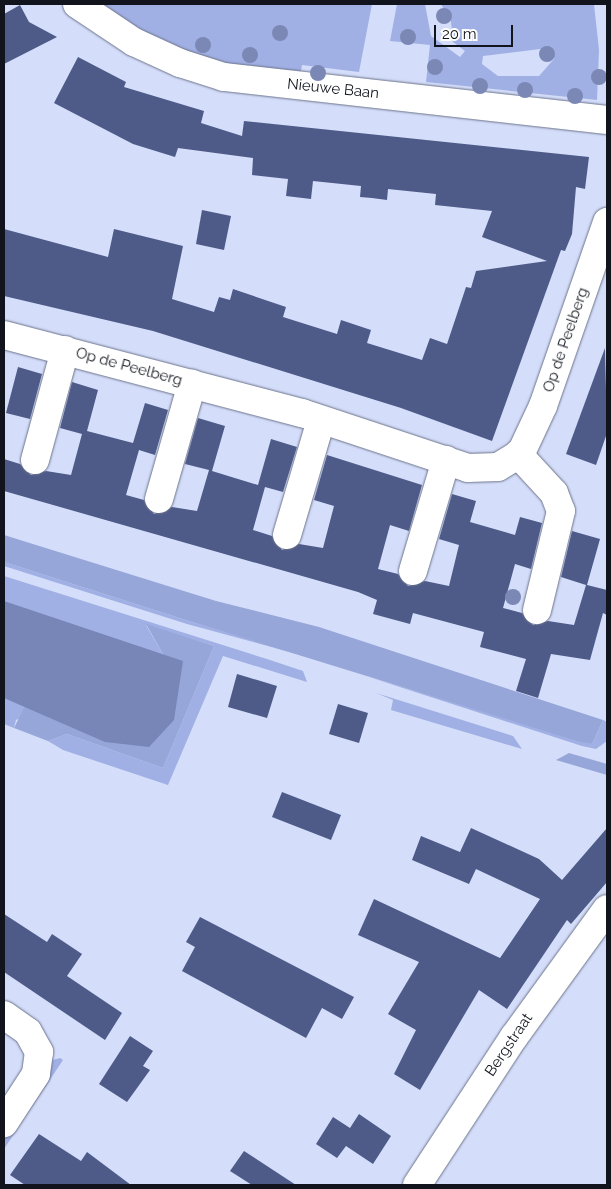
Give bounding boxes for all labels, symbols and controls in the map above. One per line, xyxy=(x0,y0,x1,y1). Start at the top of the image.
scale bar xyxy=(436,15,515,47)
text: 20 m xyxy=(442,25,477,43)
street label: Nieuwe Baan xyxy=(286,75,380,103)
street label: Op de Peelberg xyxy=(540,285,592,395)
street label: Op de Peelberg xyxy=(74,344,184,390)
street label: Bergstraat xyxy=(481,1010,537,1080)

